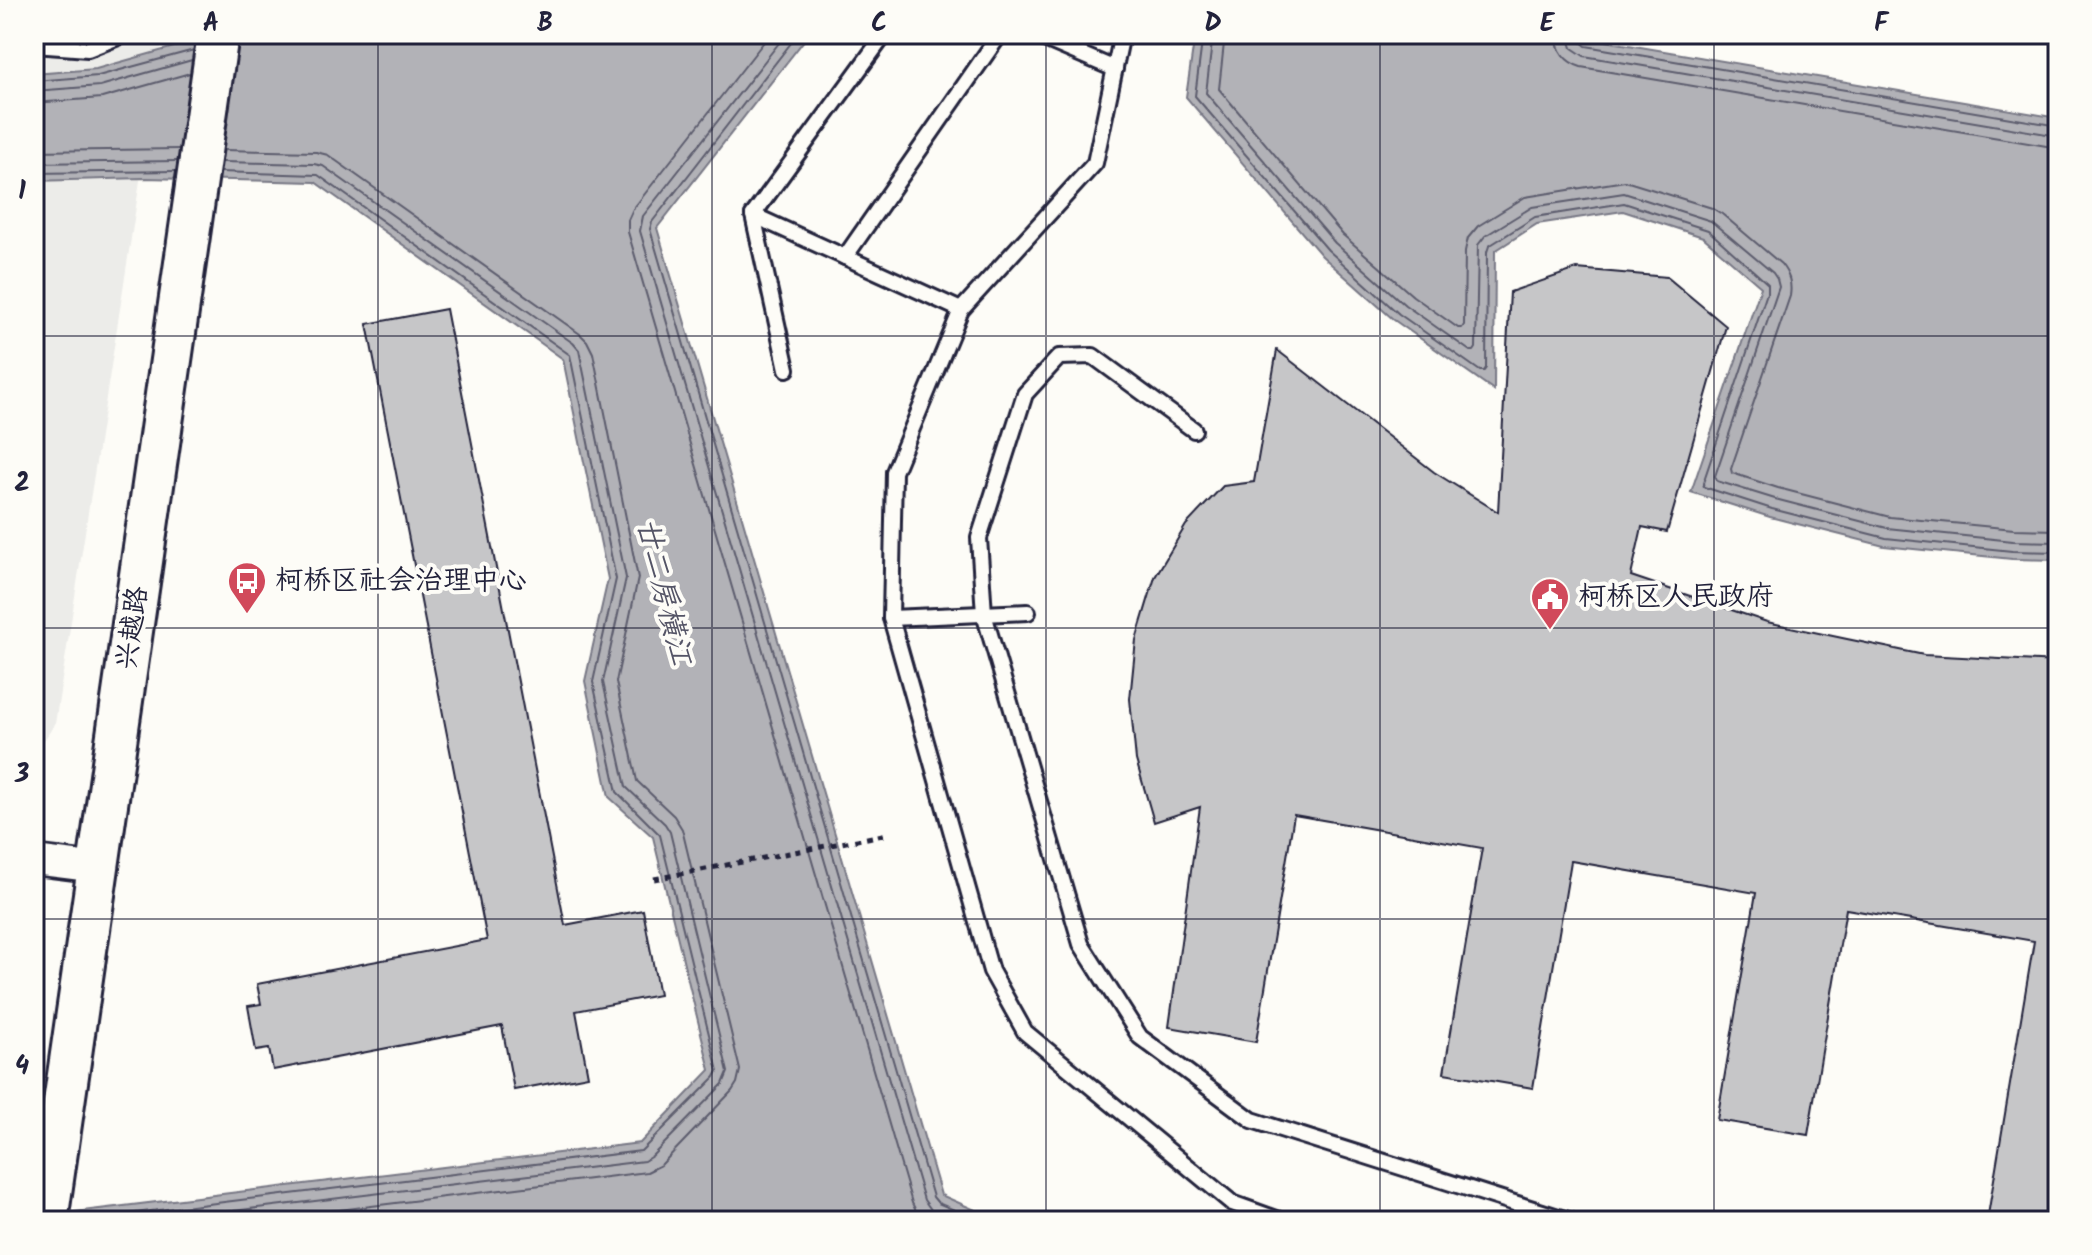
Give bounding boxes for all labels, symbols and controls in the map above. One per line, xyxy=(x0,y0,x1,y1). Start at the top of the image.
text: A xyxy=(203,3,219,45)
text: B xyxy=(537,3,553,45)
text: C xyxy=(871,3,887,45)
text: D xyxy=(1204,3,1222,45)
text: E xyxy=(1540,3,1556,45)
text: F xyxy=(1874,3,1890,45)
text: 1 xyxy=(18,171,26,213)
text: 2 xyxy=(14,463,30,505)
water label: 廿二房横江 xyxy=(622,513,705,673)
place label: 柯桥区社会治理中心 xyxy=(275,559,527,604)
bus stop icon: 柯桥区社会治理中心 xyxy=(226,560,268,615)
place label: 柯桥区人民政府 xyxy=(1578,575,1774,620)
public building icon: 柯桥区人民政府 xyxy=(1529,576,1571,631)
street label: 兴越路 xyxy=(105,583,161,673)
text: 3 xyxy=(14,754,29,796)
text: 4 xyxy=(15,1046,29,1088)

